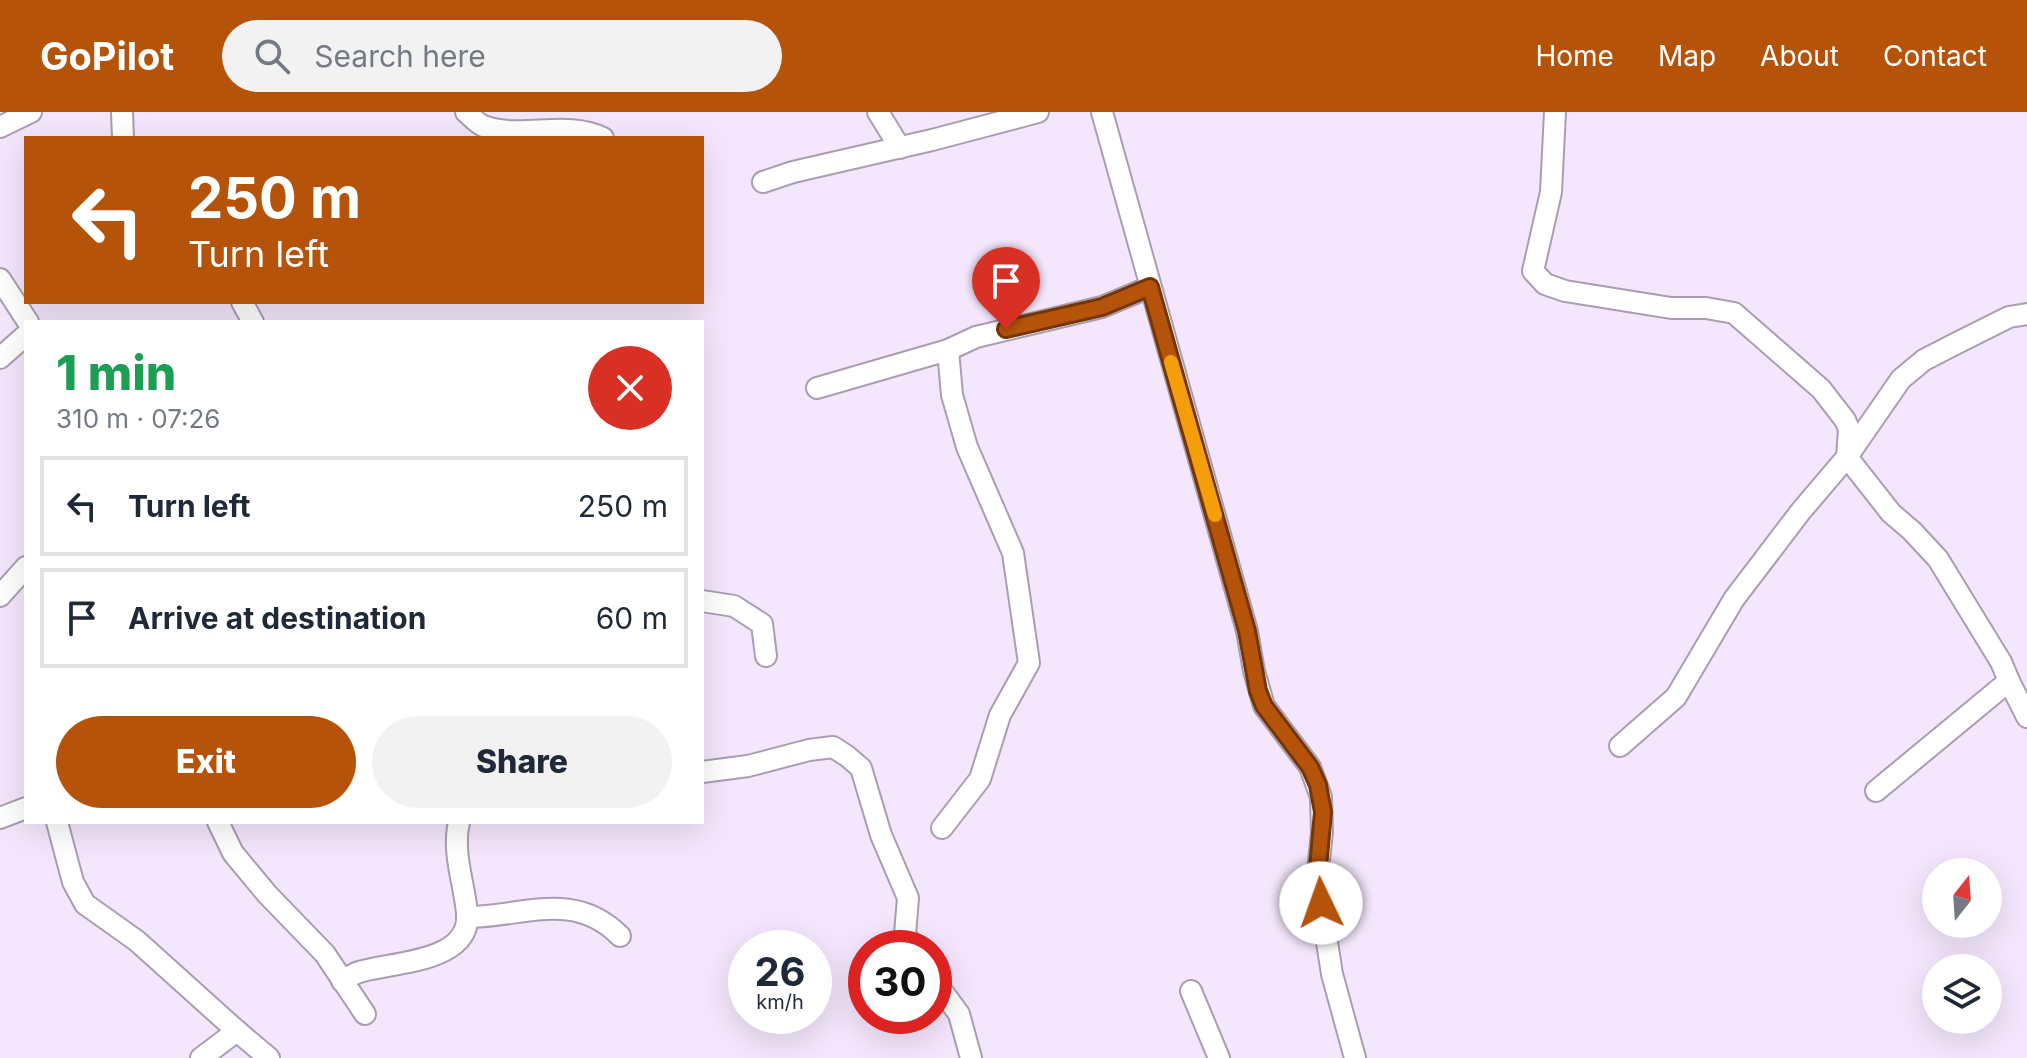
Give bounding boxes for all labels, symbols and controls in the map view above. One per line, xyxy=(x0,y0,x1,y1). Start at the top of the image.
search box xyxy=(222,20,782,92)
text: GoPilot xyxy=(40,33,174,79)
icon: search xyxy=(250,34,294,78)
text: Search here xyxy=(314,38,486,74)
text: Home xyxy=(1535,39,1614,73)
text: Map xyxy=(1658,39,1716,73)
text: About xyxy=(1760,39,1839,73)
text: Contact xyxy=(1883,39,1987,73)
text: 250 m xyxy=(188,164,361,232)
icon: left xyxy=(56,168,160,272)
text: Turn left xyxy=(188,232,329,276)
pin xyxy=(972,247,1040,329)
icon: arrive xyxy=(984,259,1028,303)
text: 1 min xyxy=(56,343,176,402)
button: close xyxy=(588,346,672,430)
text: 310 m · 07:26 xyxy=(56,403,220,434)
icon: left xyxy=(60,484,104,528)
text: Turn left xyxy=(128,488,250,524)
text: 250 m xyxy=(578,488,668,524)
icon: arrive xyxy=(60,596,104,640)
text: Arrive at destination xyxy=(128,600,426,636)
text: 60 m xyxy=(596,600,668,636)
button: Exit xyxy=(56,716,356,808)
button: Share xyxy=(372,716,672,808)
north arrow xyxy=(1922,858,2002,938)
map controls xyxy=(1922,858,2002,1034)
position arrow xyxy=(1279,861,1363,945)
speed limit sign: 30 xyxy=(848,930,952,1034)
text: 26 xyxy=(754,947,806,996)
button: layers xyxy=(1922,954,2002,1034)
text: km/h xyxy=(756,990,804,1014)

